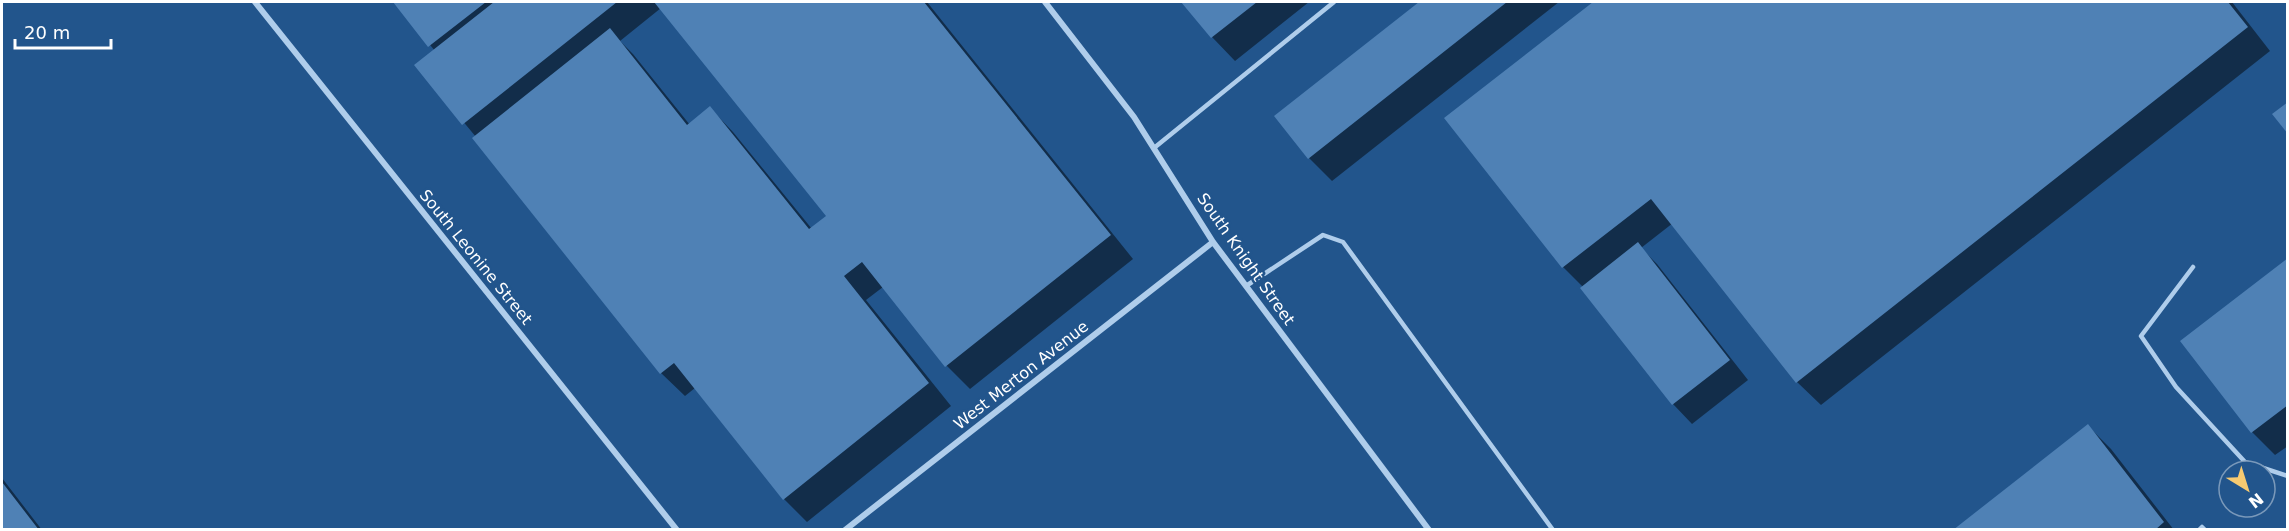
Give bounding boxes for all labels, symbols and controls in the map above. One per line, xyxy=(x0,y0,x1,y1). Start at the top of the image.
scale bar xyxy=(15,12,111,50)
text: 20 m xyxy=(24,22,70,43)
street label: South Leonine Street xyxy=(416,186,536,328)
street label: South Knight Street xyxy=(1193,189,1299,329)
street label: West Merton Avenue xyxy=(950,317,1092,433)
north arrow xyxy=(2217,459,2277,519)
text: N xyxy=(2245,489,2267,512)

